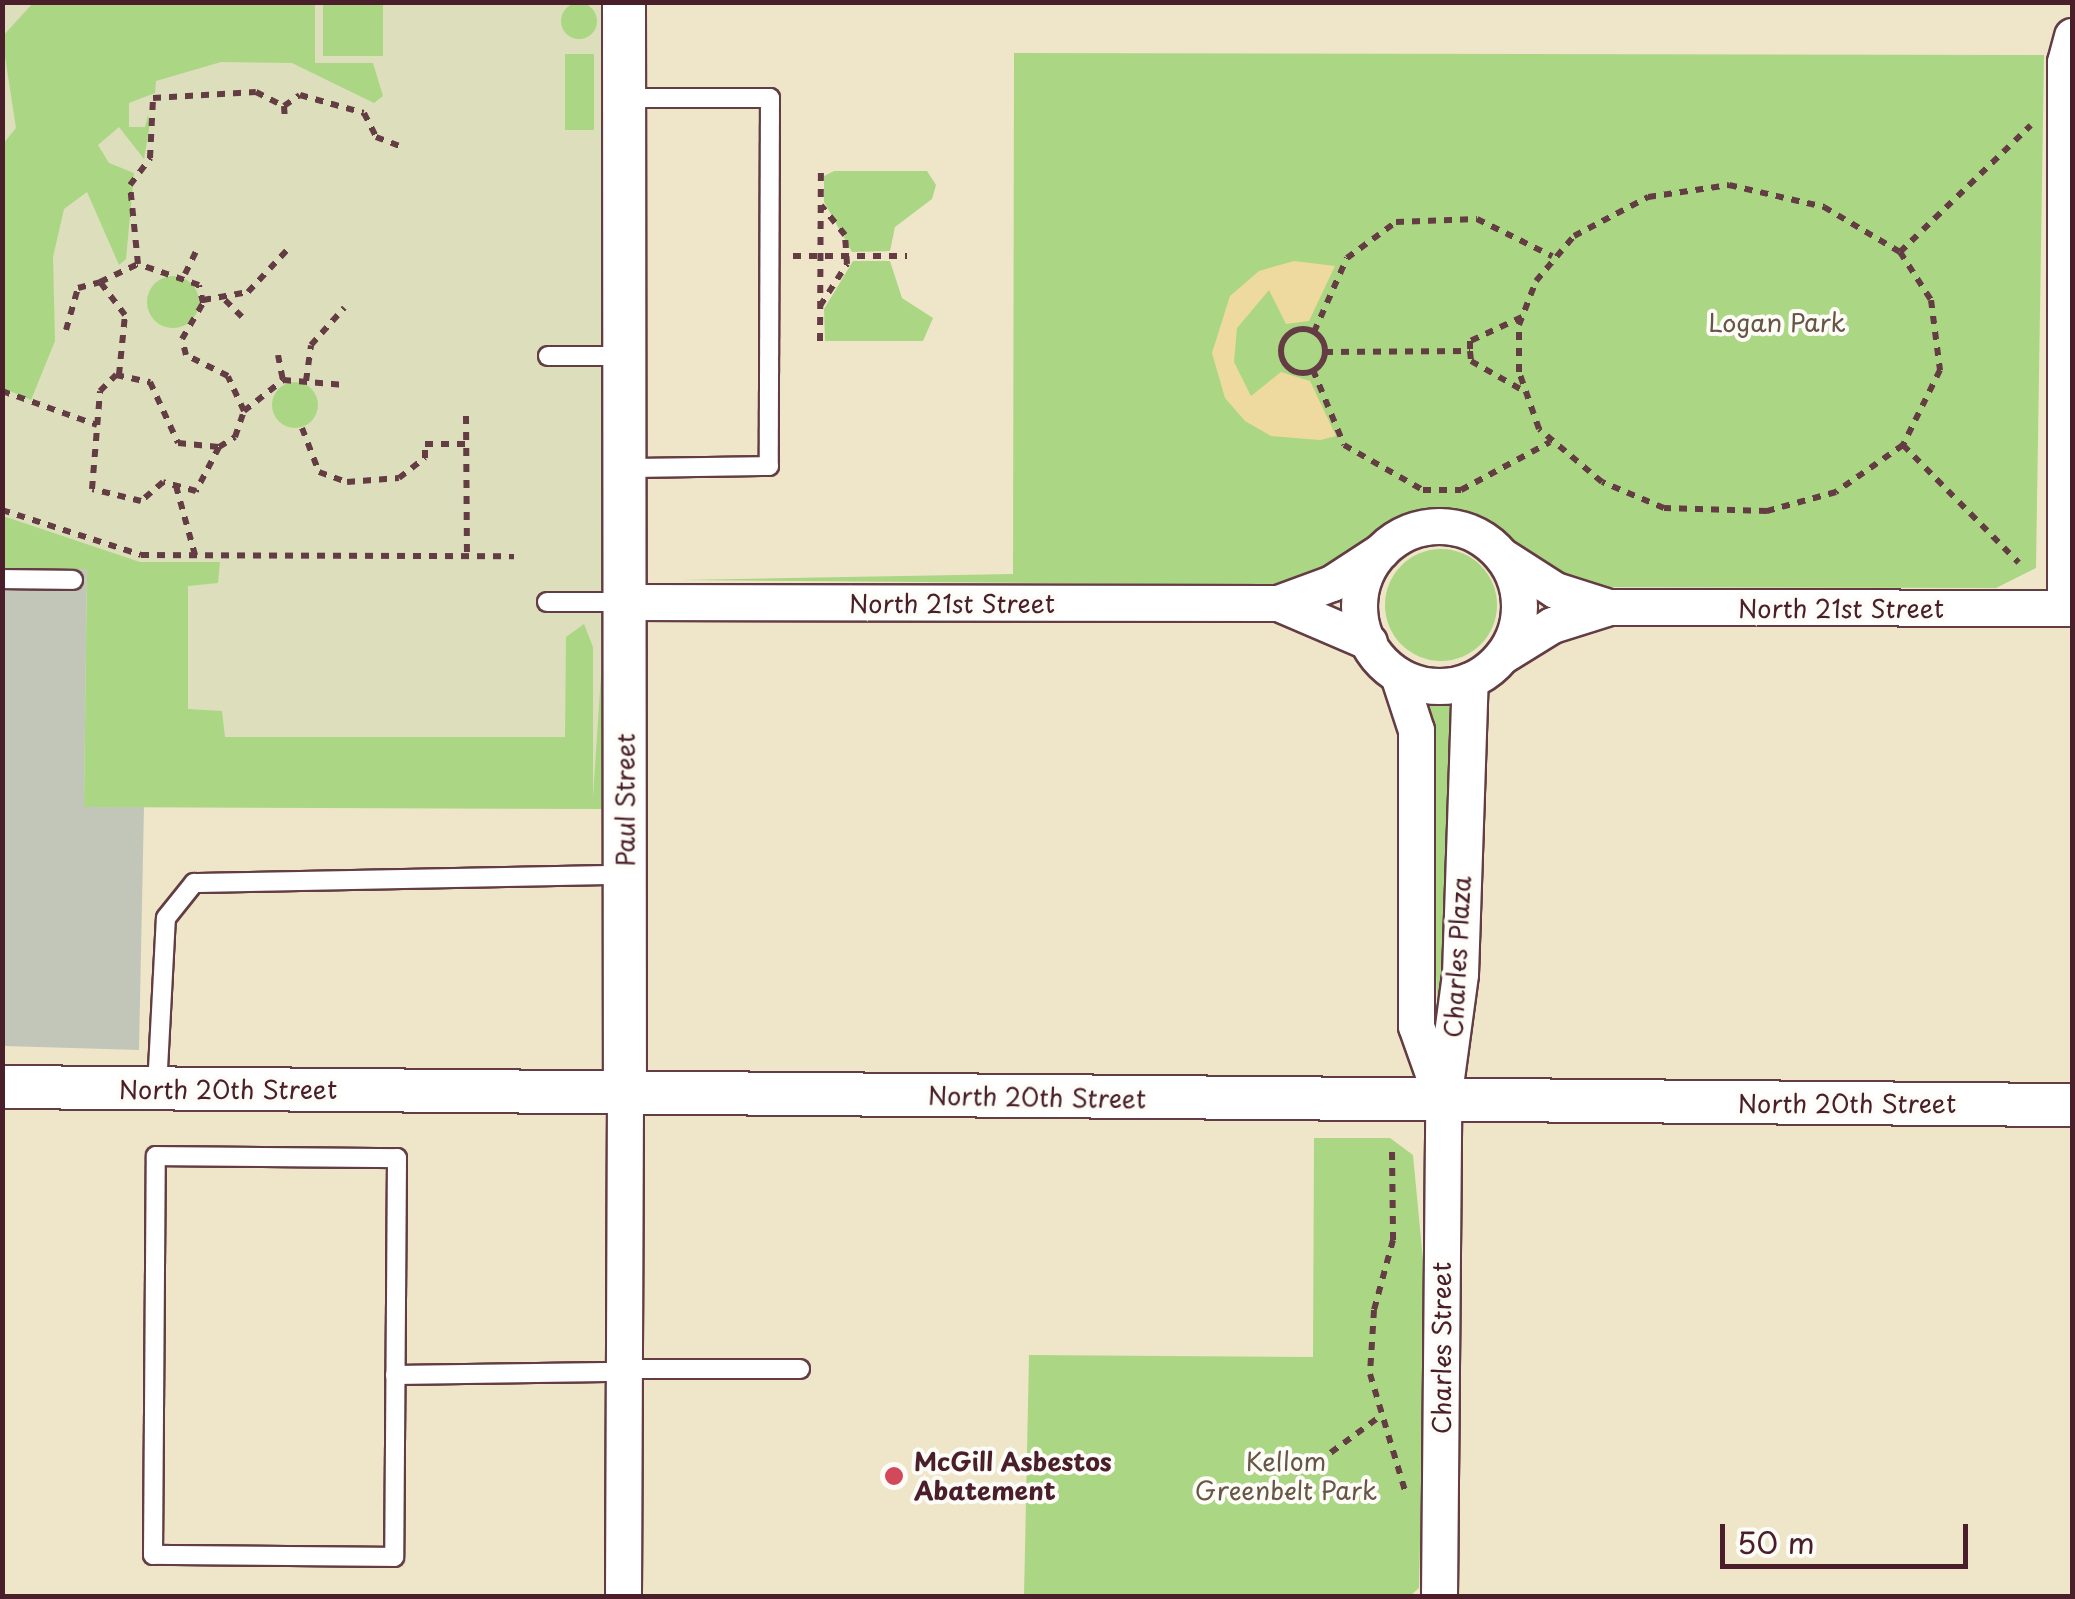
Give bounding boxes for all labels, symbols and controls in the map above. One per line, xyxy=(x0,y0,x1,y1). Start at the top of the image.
park label: Logan Park xyxy=(1708,307,1846,337)
street label: North 21st Street xyxy=(847,588,1057,618)
street label: North 21st Street xyxy=(1736,593,1946,623)
street label: Paul Street xyxy=(610,733,640,867)
street label: Charles Plaza xyxy=(1438,874,1476,1040)
street label: North 20th Street xyxy=(118,1074,338,1104)
street label: North 20th Street xyxy=(927,1080,1147,1114)
street label: North 20th Street xyxy=(1737,1088,1957,1118)
street label: Charles Street xyxy=(1426,1261,1456,1435)
place label: McGill Asbestos Abatement xyxy=(914,1447,1113,1506)
park label: Kellom Greenbelt Park xyxy=(1194,1447,1378,1506)
marker: McGill Asbestos Abatement xyxy=(883,1465,905,1487)
scale bar xyxy=(1725,1504,1972,1566)
text: 50 m xyxy=(1737,1519,1815,1564)

